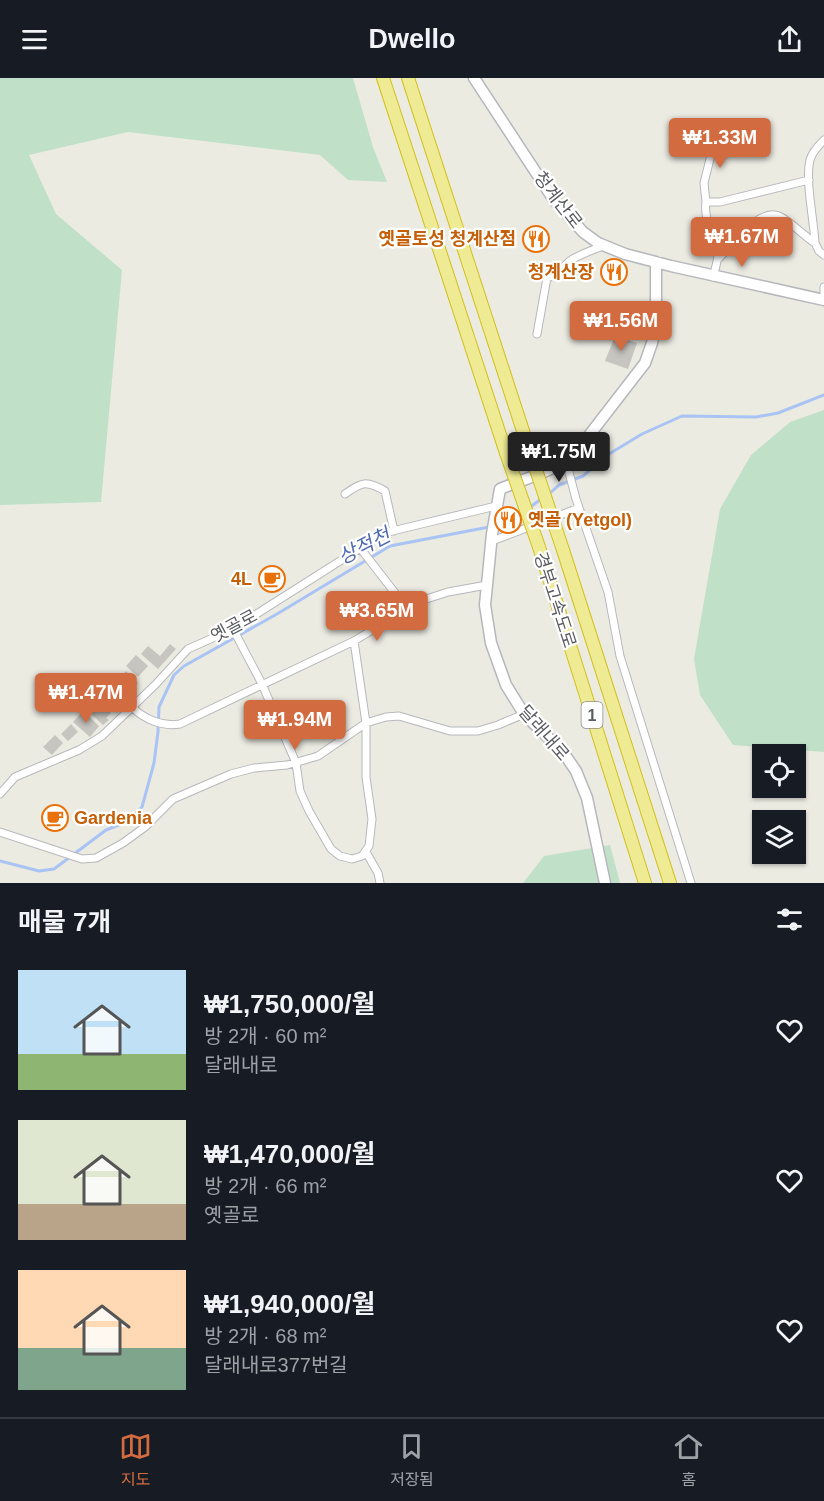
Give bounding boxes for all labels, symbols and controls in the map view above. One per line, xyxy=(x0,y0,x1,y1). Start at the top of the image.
icon: menu xyxy=(18,23,51,56)
icon: share xyxy=(773,23,806,56)
text: Dwello xyxy=(368,24,456,54)
pin: ₩1.33M xyxy=(671,118,769,169)
text: ₩1.33M xyxy=(683,126,757,148)
street label: 청계산로 xyxy=(530,168,586,232)
pin: ₩1.67M xyxy=(693,217,791,268)
restaurant icon: 옛골토성 청계산점 xyxy=(521,224,551,254)
text: ₩1.67M xyxy=(705,225,779,247)
place label: 옛골토성 청계산점 xyxy=(379,229,516,249)
restaurant icon: 청계산장 xyxy=(599,257,629,287)
place label: 청계산장 xyxy=(528,262,594,282)
pin: ₩1.56M xyxy=(572,301,670,352)
text: ₩1.56M xyxy=(584,309,658,331)
pin: ₩1.75M xyxy=(510,432,608,483)
text: ₩1.75M xyxy=(522,440,596,462)
restaurant icon: 옛골 (Yetgol) xyxy=(493,505,523,535)
place label: 옛골 (Yetgol) xyxy=(528,510,632,530)
water label: 상적천 xyxy=(334,522,396,568)
street label: 경부고속도로 xyxy=(530,550,580,650)
cafe icon: 4L xyxy=(257,564,287,594)
place label: 4L xyxy=(231,569,252,589)
pin: ₩3.65M xyxy=(328,591,426,642)
text: ₩3.65M xyxy=(340,599,414,621)
street label: 옛골로 xyxy=(207,606,261,646)
pin: ₩1.47M xyxy=(37,673,135,724)
text: ₩1.47M xyxy=(49,681,123,703)
pin: ₩1.94M xyxy=(246,700,344,751)
street label: 달래내로 xyxy=(515,701,573,765)
road number: 1 xyxy=(582,702,602,728)
text: ₩1.94M xyxy=(258,708,332,730)
map controls xyxy=(752,744,806,864)
button: locate xyxy=(752,744,806,798)
cafe icon: Gardenia xyxy=(40,803,70,833)
place label: Gardenia xyxy=(74,808,153,828)
button: layers xyxy=(752,810,806,864)
icon: filters xyxy=(773,903,806,936)
text: 매물 7개 xyxy=(18,907,111,937)
text: ₩1,750,000/월 xyxy=(204,989,375,1019)
icon: home xyxy=(66,994,138,1066)
icon: heart xyxy=(773,1014,806,1047)
text: 방 2개 · 60 m² xyxy=(204,1025,326,1047)
text: 달래내로 xyxy=(204,1054,278,1076)
text: ₩1,470,000/월 xyxy=(204,1139,375,1169)
icon: home xyxy=(66,1144,138,1216)
icon: heart xyxy=(773,1164,806,1197)
text: 방 2개 · 66 m² xyxy=(204,1175,326,1197)
text: 옛골로 xyxy=(204,1204,259,1226)
text: ₩1,940,000/월 xyxy=(204,1289,375,1319)
icon: home xyxy=(66,1294,138,1366)
icon: heart xyxy=(773,1314,806,1347)
text: 방 2개 · 68 m² xyxy=(204,1325,326,1347)
text: 달래내로377번길 xyxy=(204,1354,348,1376)
tab: 지도 xyxy=(119,1430,152,1490)
tab: 저장됨 xyxy=(390,1430,434,1490)
tab: 홈 xyxy=(672,1430,705,1490)

